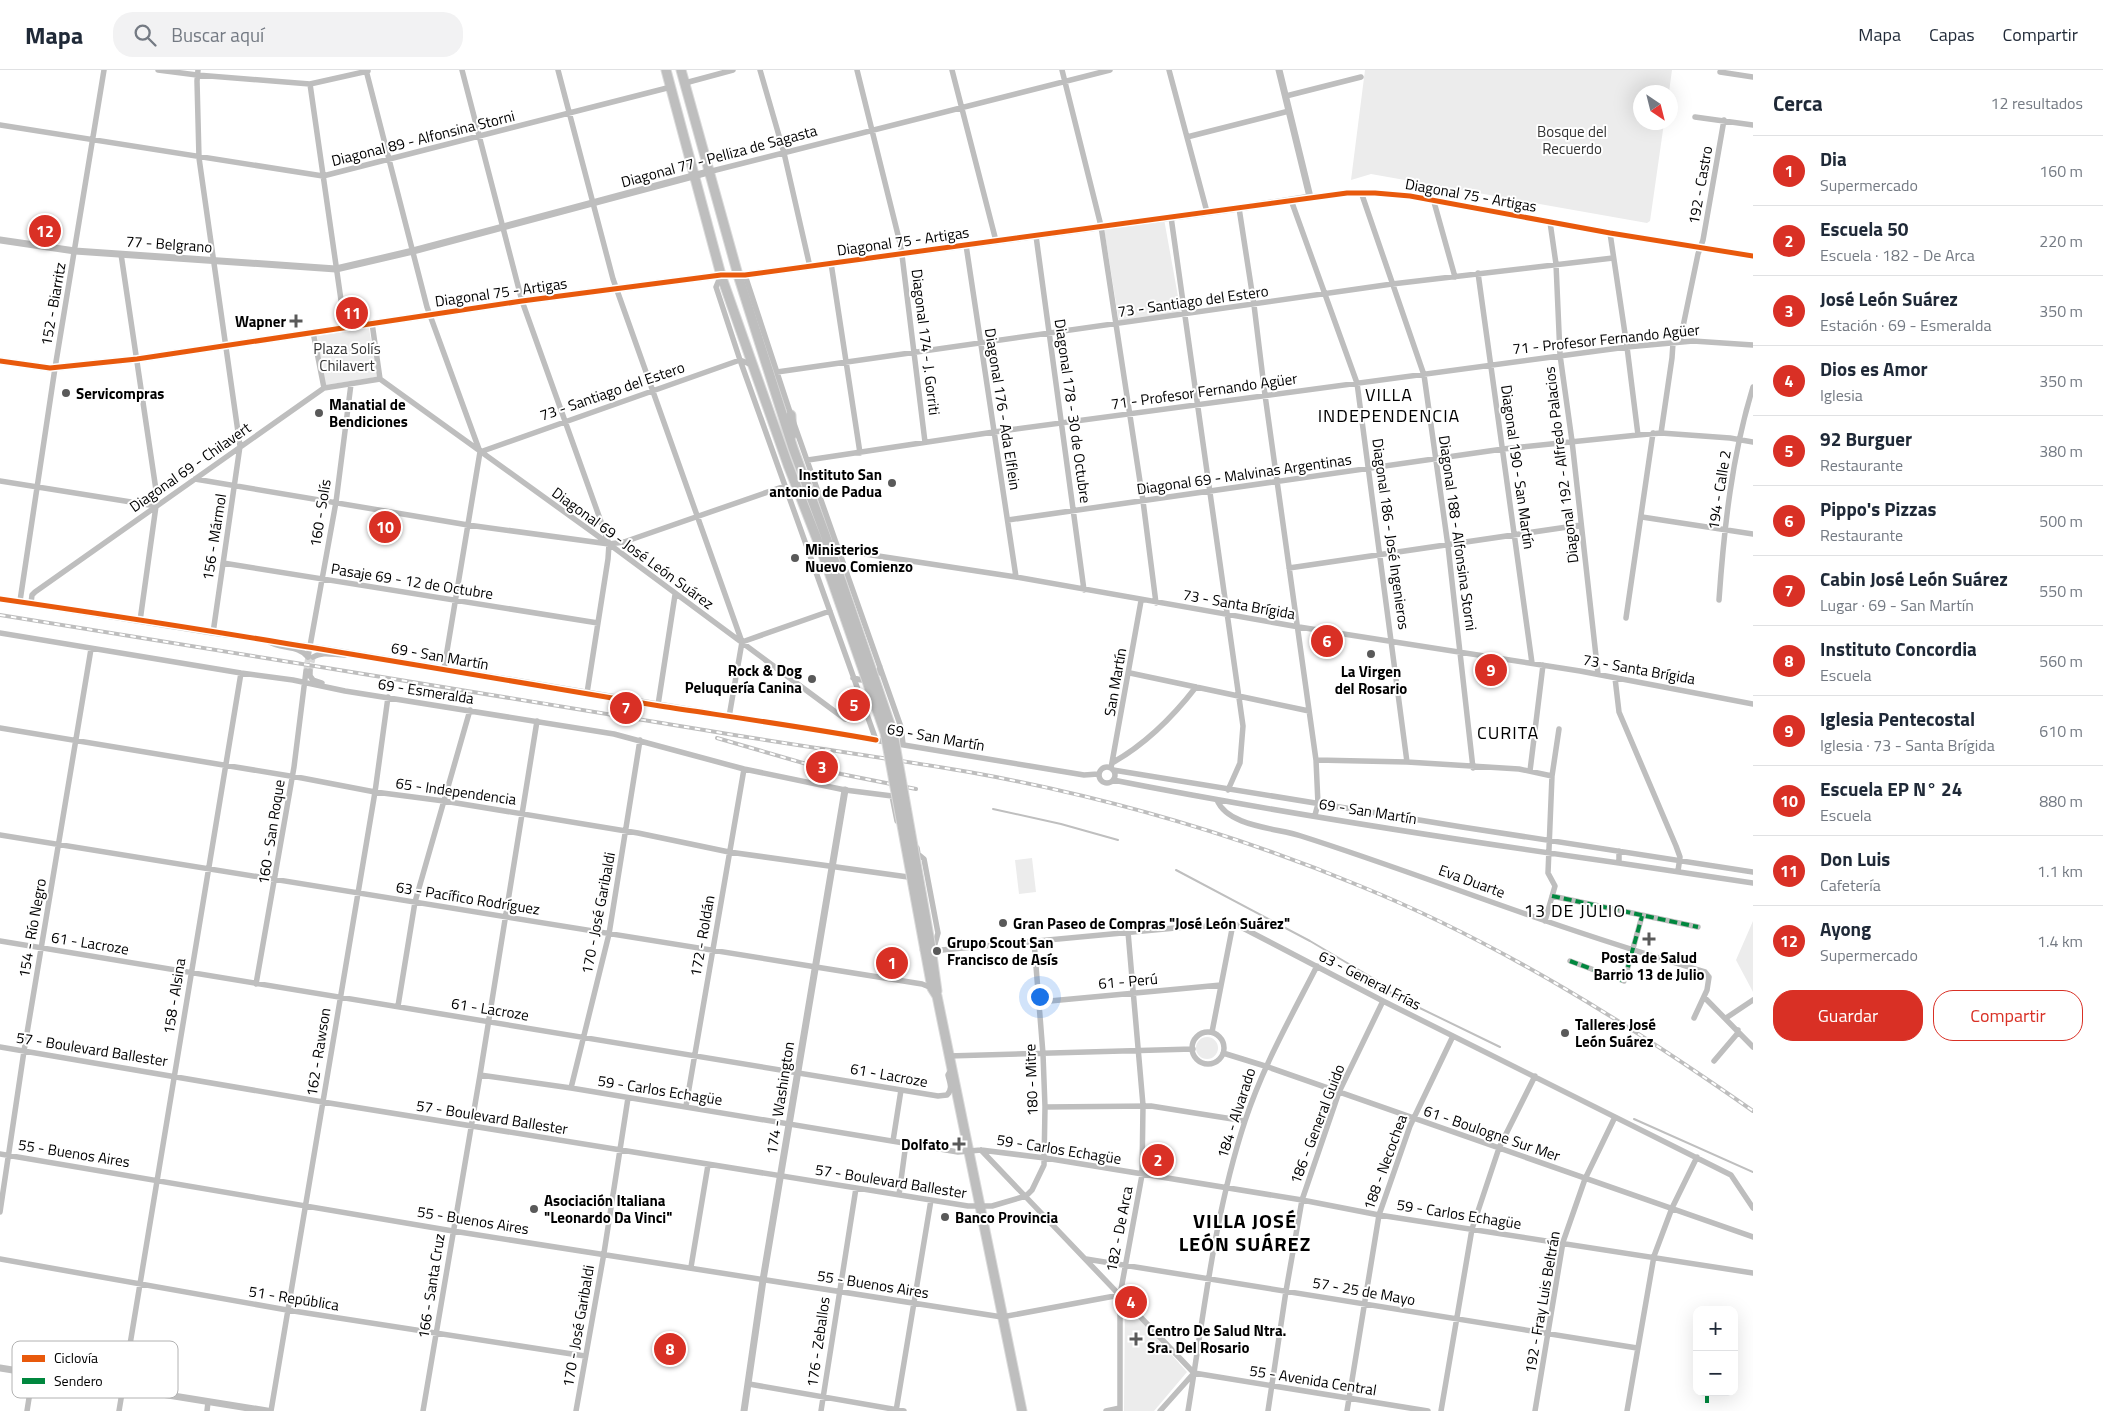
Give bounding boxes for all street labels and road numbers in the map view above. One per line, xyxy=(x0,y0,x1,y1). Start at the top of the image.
street label: Diagonal 89 - Alfonsina Storni xyxy=(329,104,517,172)
street label: Diagonal 77 - Pelliza de Sagasta xyxy=(618,119,820,193)
street label: 192 - Castro xyxy=(1682,144,1718,226)
street label: Diagonal 75 - Artigas xyxy=(1403,172,1539,218)
street label: Diagonal 75 - Artigas xyxy=(835,220,971,262)
street label: 77 - Belgrano xyxy=(125,230,213,258)
street label: 152 - Biarritz xyxy=(34,260,72,347)
street label: Diagonal 174 - J. Gorriti xyxy=(906,268,946,416)
street label: Diagonal 75 - Artigas xyxy=(433,271,569,313)
street label: 73 - Santiago del Estero xyxy=(1116,279,1270,323)
street label: Diagonal 178 - 30 de Octubre xyxy=(1049,317,1097,505)
street label: 71 - Profesor Fernando Agüer xyxy=(1511,318,1701,360)
street label: Diagonal 176 - Ada Elflein xyxy=(979,326,1027,492)
street label: 73 - Santiago del Estero xyxy=(536,355,688,427)
street label: Diagonal 192 - Alfredo Palacios xyxy=(1538,365,1584,565)
street label: 71 - Profesor Fernando Agüer xyxy=(1109,367,1299,415)
street label: Diagonal 190 - San Martín xyxy=(1495,383,1541,551)
street label: Diagonal 69 - Chilavert xyxy=(124,416,256,518)
street label: Diagonal 188 - Alfonsina Storni xyxy=(1433,434,1483,632)
street label: Diagonal 186 - José Ingenieros xyxy=(1366,437,1416,631)
street label: Diagonal 69 - Malvinas Argentinas xyxy=(1135,448,1353,500)
street label: 194 - Calle 2 xyxy=(1701,449,1737,531)
street label: 160 - Solís xyxy=(303,478,337,548)
street label: Diagonal 69 - José León Suárez xyxy=(547,481,719,615)
street label: 156 - Mármol xyxy=(196,492,232,582)
street label: Pasaje 69 - 12 de Octubre xyxy=(329,557,495,605)
street label: 73 - Santa Brígida xyxy=(1181,583,1298,625)
street label: 69 - San Martín xyxy=(389,636,491,676)
street label: San Martín xyxy=(1098,646,1132,718)
street label: 73 - Santa Brígida xyxy=(1581,648,1698,690)
street label: 69 - Esmeralda xyxy=(376,672,476,710)
street label: 69 - San Martín xyxy=(885,717,987,757)
street label: 65 - Independencia xyxy=(394,771,518,811)
street label: 160 - San Roque xyxy=(251,778,291,886)
street label: 69 - San Martín xyxy=(1317,792,1419,830)
street label: 170 - José Garibaldi xyxy=(575,850,621,976)
street label: Eva Duarte xyxy=(1436,858,1508,904)
street label: 63 - Pacífico Rodríguez xyxy=(394,875,542,921)
street label: 154 - Río Negro xyxy=(12,876,52,979)
street label: 172 - Roldán xyxy=(684,893,720,979)
street label: 61 - Lacroze xyxy=(49,926,131,960)
street label: 63 - General Frías xyxy=(1315,944,1425,1016)
street label: 158 - Alsina xyxy=(157,956,191,1036)
street label: 61 - Perú xyxy=(1097,967,1159,995)
street label: 61 - Lacroze xyxy=(449,992,531,1026)
street label: 162 - Rawson xyxy=(300,1006,336,1098)
street label: 57 - Boulevard Ballester xyxy=(15,1026,169,1072)
street label: 174 - Washington xyxy=(760,1040,800,1156)
street label: 180 - Mitre xyxy=(1018,1044,1044,1116)
street label: 61 - Lacroze xyxy=(848,1057,930,1093)
street label: 186 - General Guido xyxy=(1284,1061,1350,1187)
street label: 184 - Alvarado xyxy=(1211,1065,1261,1161)
street label: 59 - Carlos Echagüe xyxy=(596,1069,724,1111)
street label: 57 - Boulevard Ballester xyxy=(415,1094,569,1140)
street label: 61 - Boulogne Sur Mer xyxy=(1421,1099,1563,1167)
street label: 188 - Necochea xyxy=(1357,1111,1413,1213)
street label: 59 - Carlos Echagüe xyxy=(995,1128,1123,1170)
street label: 55 - Buenos Aires xyxy=(16,1133,132,1173)
street label: 57 - Boulevard Ballester xyxy=(814,1158,968,1204)
street label: 182 - De Arca xyxy=(1099,1184,1139,1274)
street label: 59 - Carlos Echagüe xyxy=(1395,1193,1523,1235)
street label: 55 - Buenos Aires xyxy=(415,1200,531,1240)
street label: 192 - Fray Luis Beltrán xyxy=(1518,1229,1566,1375)
street label: 166 - Santa Cruz xyxy=(411,1232,451,1340)
street label: 170 - José Garibaldi xyxy=(556,1263,600,1389)
street label: 55 - Buenos Aires xyxy=(815,1264,931,1304)
street label: 57 - 25 de Mayo xyxy=(1311,1271,1417,1311)
street label: 51 - República xyxy=(247,1280,341,1317)
street label: 176 - Zeballos xyxy=(800,1295,836,1389)
street label: 55 - Avenida Central xyxy=(1248,1359,1378,1401)

